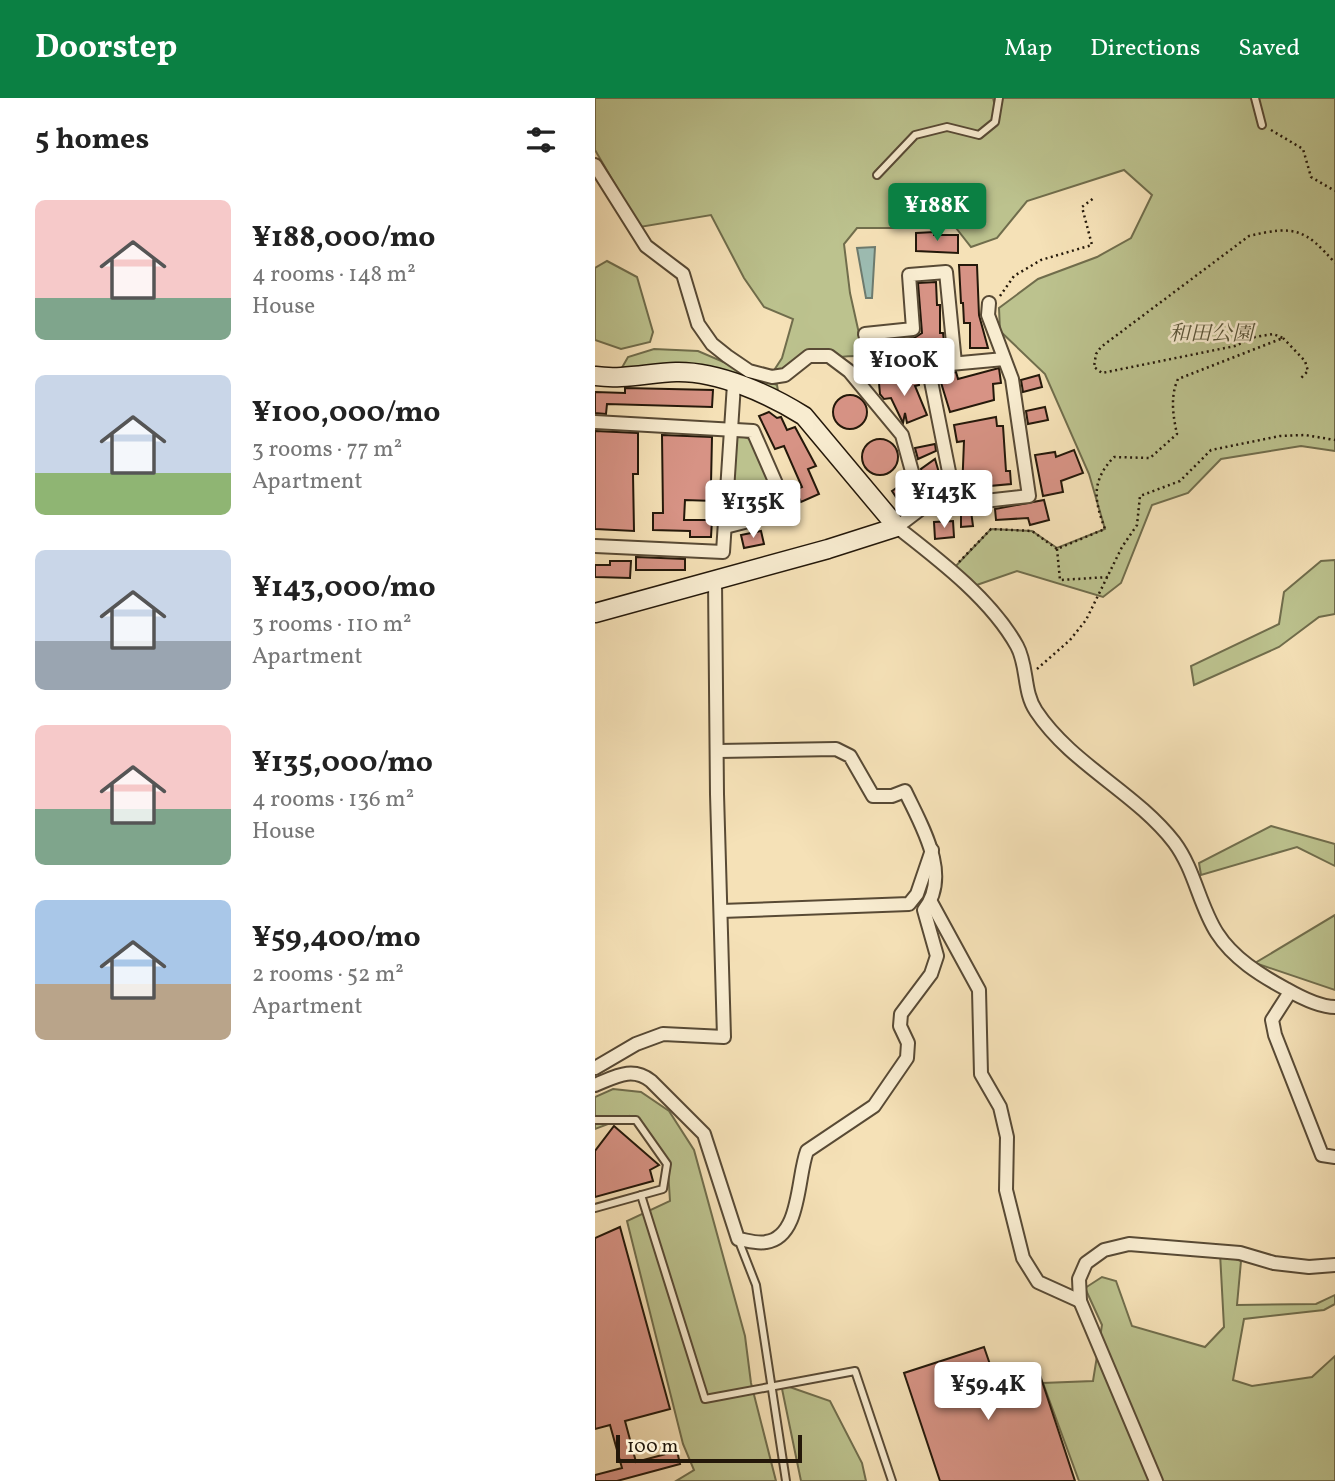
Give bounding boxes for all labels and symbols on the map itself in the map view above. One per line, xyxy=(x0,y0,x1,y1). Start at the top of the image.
pin: ¥188K xyxy=(888,184,986,243)
park label: 和田公園 xyxy=(1169,320,1256,349)
pin: ¥100K xyxy=(855,338,953,398)
pin: ¥143K xyxy=(895,470,993,530)
pin: ¥135K xyxy=(704,480,802,540)
pin: ¥59.4K xyxy=(931,1362,1045,1422)
scale bar xyxy=(616,1432,801,1464)

